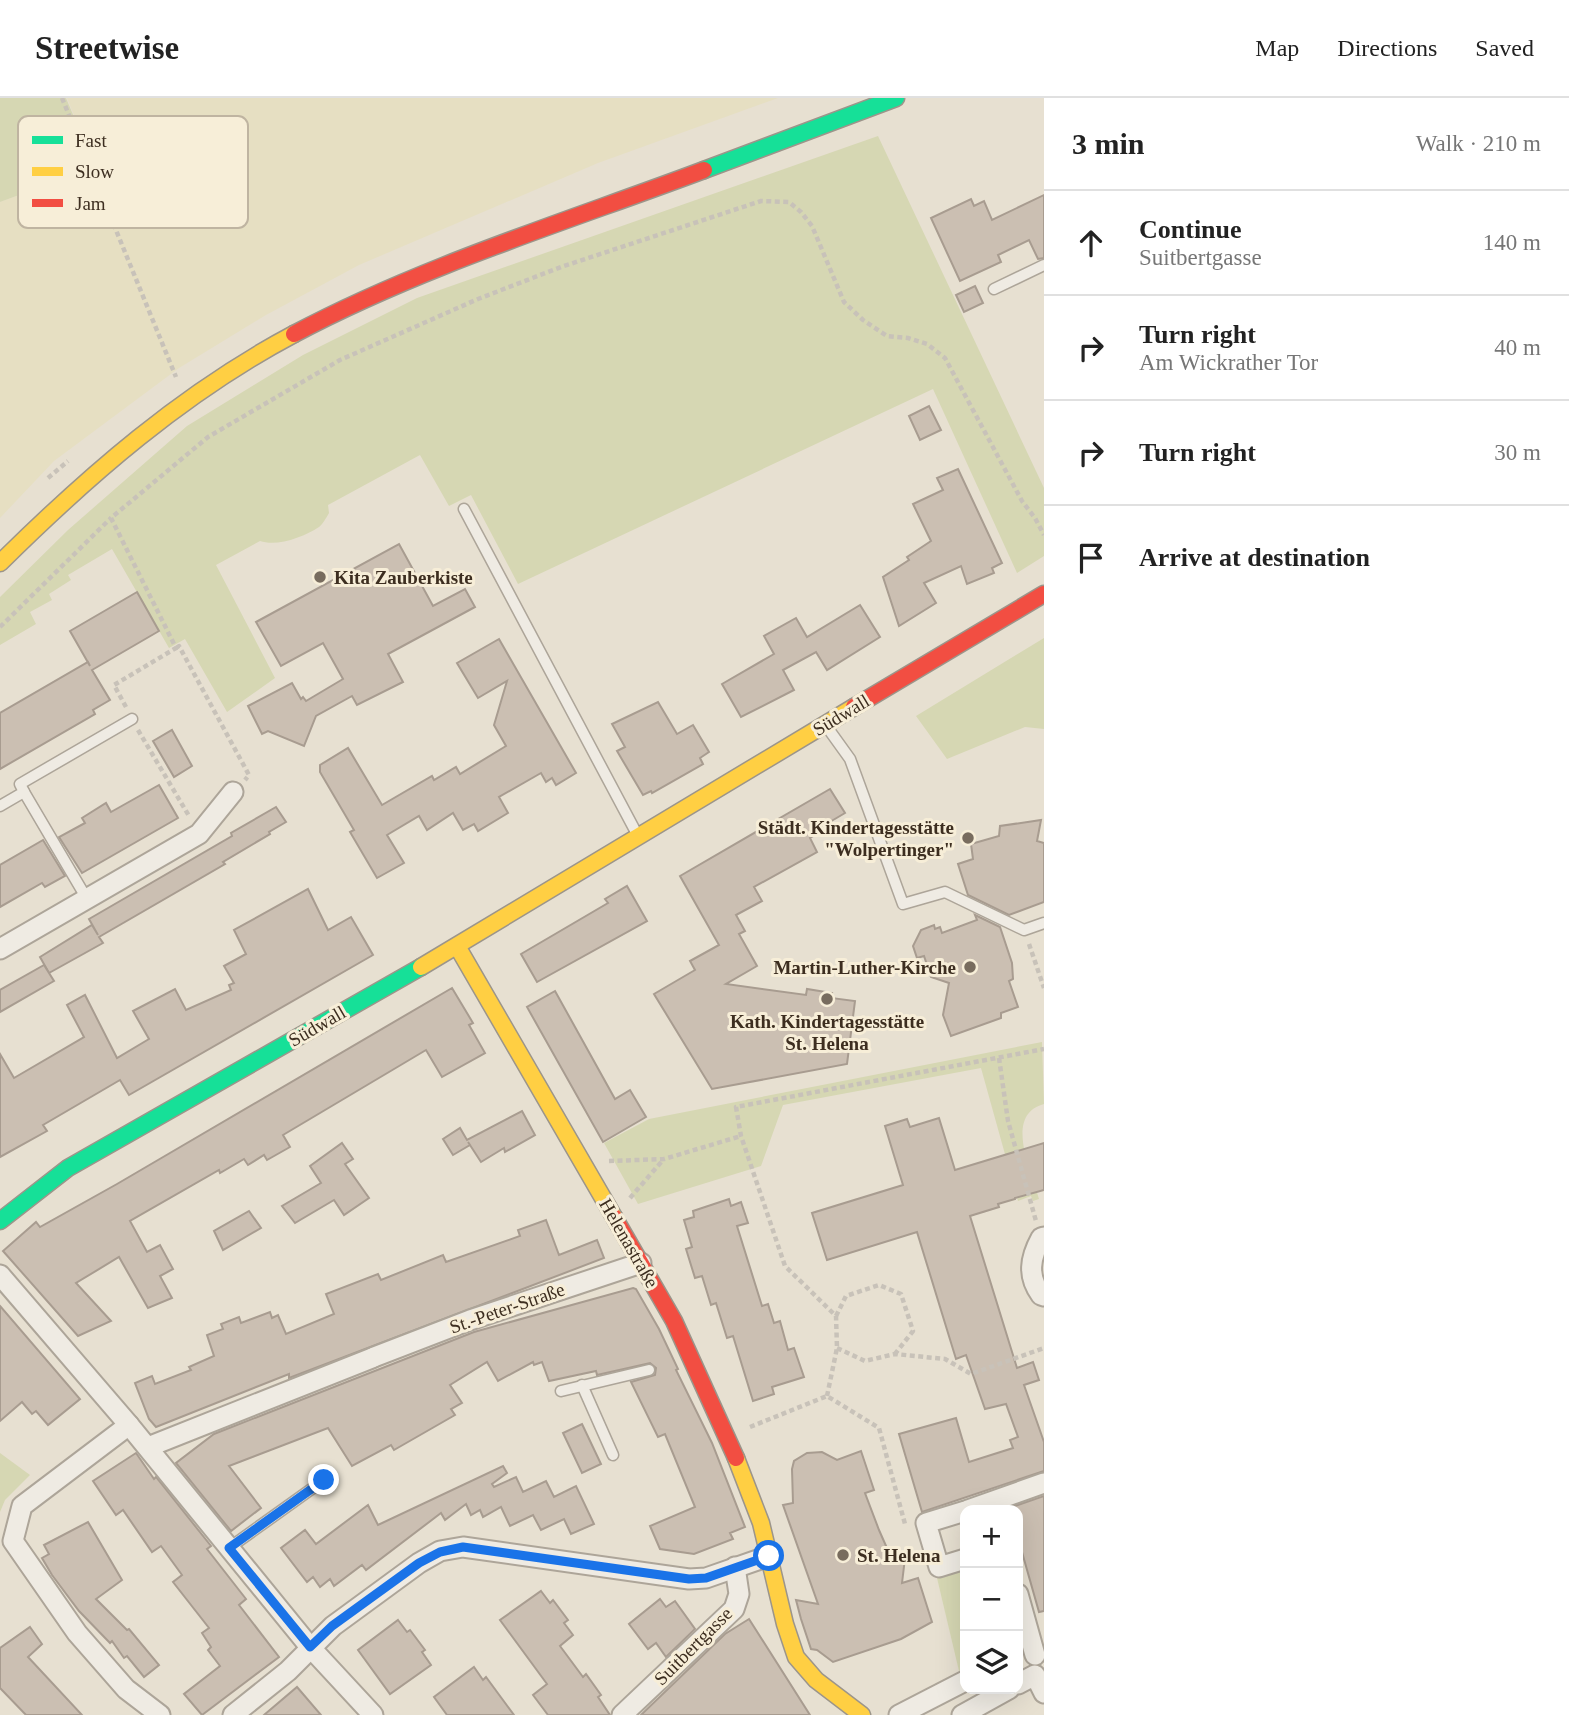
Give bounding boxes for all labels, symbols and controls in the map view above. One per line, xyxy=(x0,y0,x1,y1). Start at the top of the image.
text: Streetwise xyxy=(35,30,179,66)
text: Map xyxy=(1255,35,1299,61)
text: Directions xyxy=(1337,35,1437,61)
text: Saved xyxy=(1475,35,1534,61)
legend xyxy=(18,116,248,228)
text: 3 min xyxy=(1072,127,1145,160)
text: Fast xyxy=(75,130,107,151)
text: Walk · 210 m xyxy=(1416,131,1541,156)
text: Slow xyxy=(75,161,114,182)
text: Jam xyxy=(75,193,106,214)
text: Continue xyxy=(1139,215,1242,244)
icon: ahead xyxy=(1072,224,1110,262)
text: 140 m xyxy=(1483,230,1541,255)
text: Suitbertgasse xyxy=(1139,245,1262,270)
text: Turn right xyxy=(1139,320,1256,349)
icon: right xyxy=(1072,329,1110,367)
text: 40 m xyxy=(1494,335,1541,360)
text: Am Wickrather Tor xyxy=(1139,350,1318,375)
icon: right xyxy=(1072,434,1110,472)
text: Turn right xyxy=(1139,438,1256,467)
text: 30 m xyxy=(1494,440,1541,465)
icon: arrive xyxy=(1072,539,1110,577)
text: Arrive at destination xyxy=(1139,543,1370,572)
place label: Kita Zauberkiste xyxy=(334,567,473,588)
marker: Kita Zauberkiste xyxy=(312,569,328,585)
street label: Südwall xyxy=(809,690,873,740)
place label: Städt. Kindertagesstätte "Wolpertinger" xyxy=(758,817,954,860)
marker: Städt. Kindertagesstätte "Wolpertinger" xyxy=(960,830,976,846)
place label: Martin-Luther-Kirche xyxy=(773,957,956,978)
marker: Martin-Luther-Kirche xyxy=(962,959,978,975)
marker: Kath. Kindertagesstätte St. Helena xyxy=(819,991,835,1007)
street label: Südwall xyxy=(285,1001,349,1051)
place label: Kath. Kindertagesstätte St. Helena xyxy=(730,1011,924,1054)
street label: Helenastraße xyxy=(595,1195,663,1291)
street label: St.-Peter-Straße xyxy=(447,1278,567,1338)
route end xyxy=(308,1464,339,1495)
map controls xyxy=(960,1505,1023,1694)
button: + xyxy=(960,1505,1023,1568)
route start xyxy=(753,1540,784,1571)
place label: St. Helena xyxy=(857,1545,941,1566)
marker: St. Helena xyxy=(835,1547,851,1563)
button: − xyxy=(960,1568,1023,1631)
street label: Suitbertgasse xyxy=(650,1603,736,1689)
button: layers xyxy=(960,1631,1023,1694)

